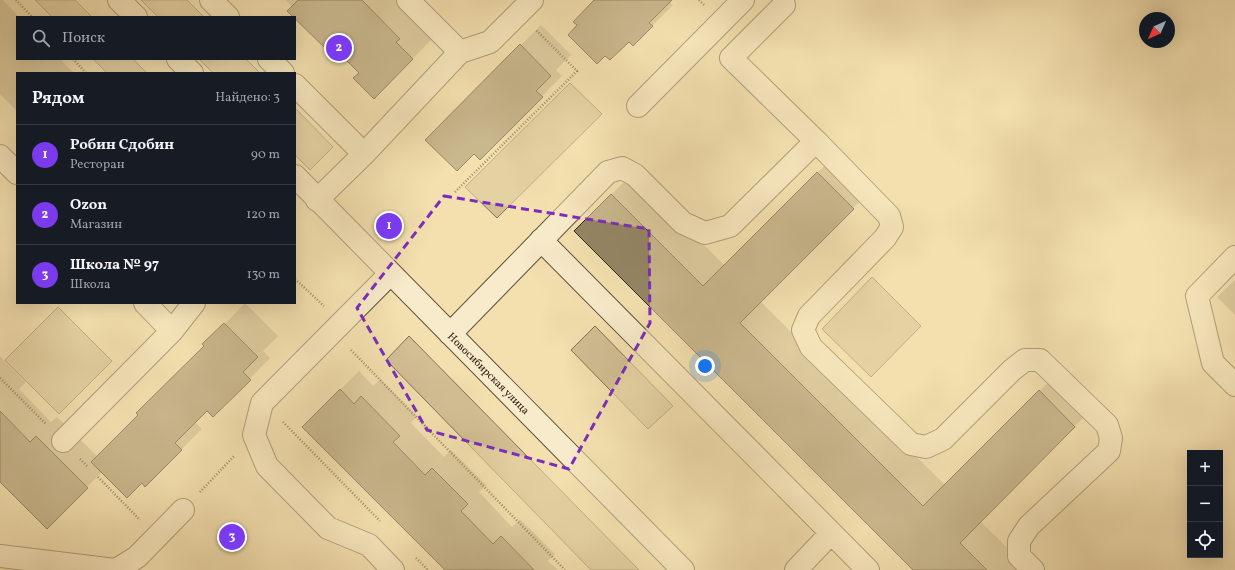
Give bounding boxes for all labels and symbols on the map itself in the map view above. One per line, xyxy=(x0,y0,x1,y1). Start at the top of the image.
north arrow xyxy=(1139,12,1175,48)
pin: 2 xyxy=(326,33,352,63)
pin: 1 xyxy=(376,211,402,241)
street label: Новосибирская улица xyxy=(444,330,533,419)
your location xyxy=(695,356,715,376)
pin: 3 xyxy=(219,522,245,552)

